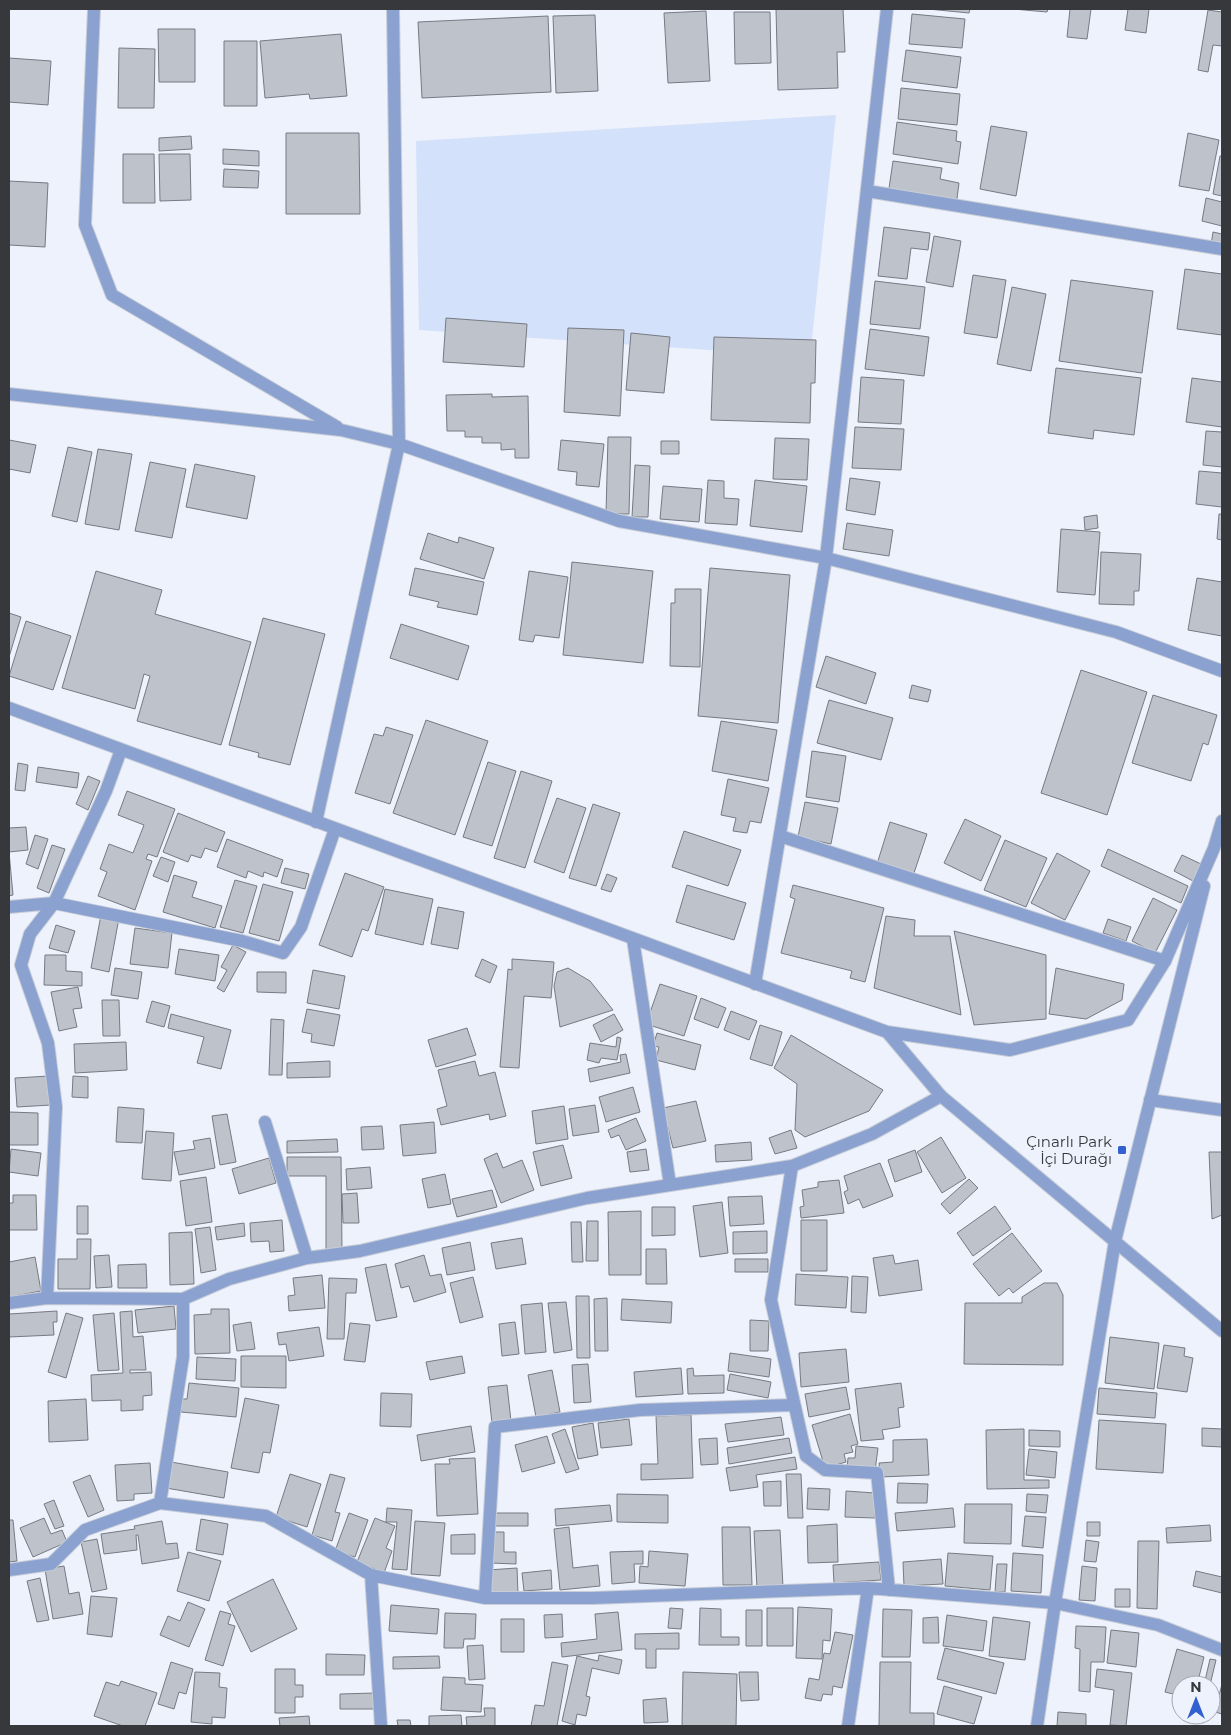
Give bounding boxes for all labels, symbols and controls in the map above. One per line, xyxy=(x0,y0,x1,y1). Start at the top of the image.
place label: Çınarlı Park İçi Durağı xyxy=(1026,1132,1112,1168)
marker: Çınarlı Park İçi Durağı xyxy=(1116,1144,1128,1156)
north arrow xyxy=(1171,1675,1221,1725)
text: N xyxy=(1190,1678,1202,1696)

